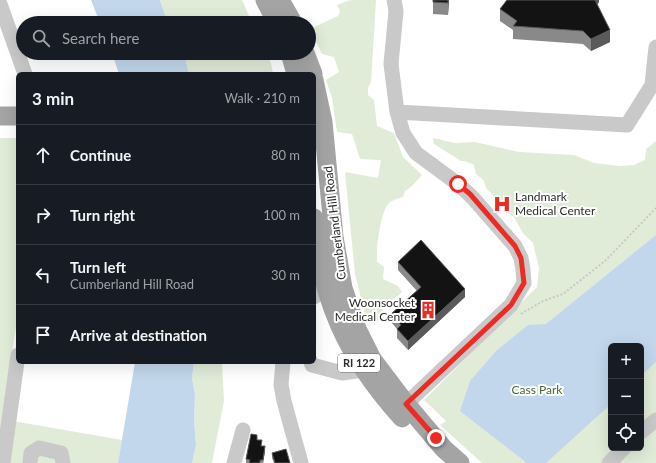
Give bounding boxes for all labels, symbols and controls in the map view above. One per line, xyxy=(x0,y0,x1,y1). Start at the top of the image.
search box xyxy=(16,16,316,60)
icon: search xyxy=(30,27,52,49)
text: Search here xyxy=(62,29,139,47)
text: 3 min xyxy=(32,88,74,109)
text: Walk · 210 m xyxy=(224,90,300,106)
icon: ahead xyxy=(32,144,54,166)
text: Continue xyxy=(70,146,131,164)
text: 80 m xyxy=(271,147,300,163)
street label: Cumberland Hill Road xyxy=(320,165,349,281)
route start xyxy=(449,175,467,193)
place label: Landmark Medical Center xyxy=(515,189,596,218)
hospital icon: Landmark Medical Center xyxy=(492,194,512,214)
icon: right xyxy=(32,204,54,226)
text: Turn right xyxy=(70,206,135,224)
text: 100 m xyxy=(263,207,300,223)
text: Turn left xyxy=(70,258,126,276)
icon: left xyxy=(32,264,54,286)
text: 30 m xyxy=(271,267,300,283)
text: Cumberland Hill Road xyxy=(70,276,194,292)
place label: Woonsocket Medical Center xyxy=(335,295,416,324)
building icon: Woonsocket Medical Center xyxy=(418,300,438,320)
icon: arrive xyxy=(32,324,54,346)
text: Arrive at destination xyxy=(70,326,207,344)
map controls xyxy=(608,343,644,451)
button: + xyxy=(608,343,644,379)
road number: RI 122 xyxy=(338,354,380,372)
button: − xyxy=(608,379,644,415)
park label: Cass Park xyxy=(512,382,563,397)
button: locate xyxy=(608,415,644,451)
route end xyxy=(427,429,445,447)

